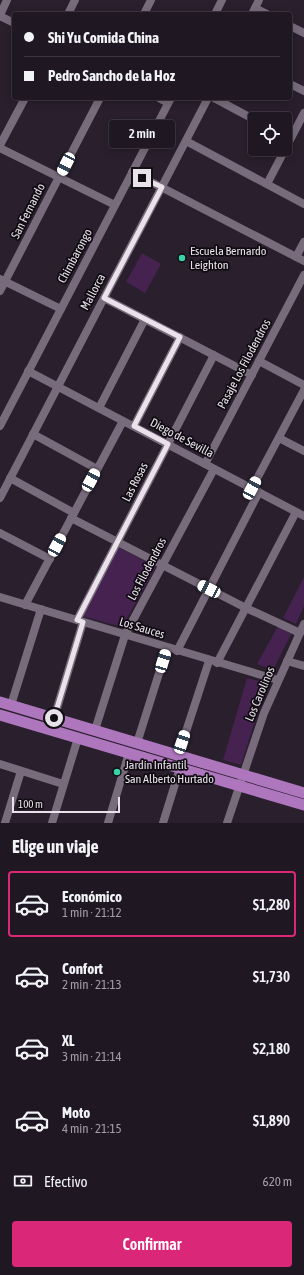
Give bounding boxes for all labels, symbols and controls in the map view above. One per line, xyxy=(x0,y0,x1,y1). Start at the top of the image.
text: Shi Yu Comida China xyxy=(48,29,159,46)
text: Pedro Sancho de la Hoz xyxy=(48,67,175,84)
map controls xyxy=(248,112,292,156)
button: locate xyxy=(248,112,292,156)
callout: 2 min xyxy=(109,120,175,148)
text: 2 min xyxy=(129,126,155,141)
car xyxy=(55,151,77,177)
route end xyxy=(133,169,151,187)
street label: San Fernando xyxy=(8,181,48,241)
street label: Chimbarongo xyxy=(55,226,95,286)
place label: Escuela Bernardo Leighton xyxy=(190,244,267,272)
marker: Escuela Bernardo Leighton xyxy=(177,253,187,263)
street label: Mallorca xyxy=(78,271,108,313)
street label: Pasaje Los Filodendros xyxy=(214,317,274,411)
street label: Diego de Sevilla xyxy=(148,415,216,461)
street label: Las Rosas xyxy=(119,460,151,504)
car xyxy=(80,467,102,493)
car xyxy=(241,475,263,501)
car xyxy=(46,532,68,558)
street label: Los Filodendros xyxy=(125,535,169,603)
car xyxy=(196,578,222,600)
street label: Los Sauces xyxy=(118,614,166,642)
car xyxy=(154,648,172,674)
street label: Los Carolinos xyxy=(242,665,278,723)
route start xyxy=(45,709,63,727)
car xyxy=(173,729,191,755)
place label: Jardín Infantil San Alberto Hurtado xyxy=(125,758,214,786)
marker: Jardín Infantil San Alberto Hurtado xyxy=(112,767,122,777)
scale bar xyxy=(12,795,120,814)
text: 100 m xyxy=(18,798,43,810)
text: Elige un viaje xyxy=(12,836,99,857)
icon: car xyxy=(14,886,50,922)
text: Económico xyxy=(62,888,122,905)
text: $1,280 xyxy=(253,896,290,913)
text: 1 min · 21:12 xyxy=(62,905,122,920)
icon: car xyxy=(14,958,50,994)
text: Confort xyxy=(62,960,103,977)
text: $1,730 xyxy=(253,968,290,985)
text: 2 min · 21:13 xyxy=(62,977,122,992)
icon: car xyxy=(14,1030,50,1066)
text: XL xyxy=(62,1032,75,1049)
text: $2,180 xyxy=(253,1040,290,1057)
text: 3 min · 21:14 xyxy=(62,1049,122,1064)
icon: car xyxy=(14,1102,50,1138)
text: Moto xyxy=(62,1104,90,1121)
text: $1,890 xyxy=(253,1112,290,1129)
text: 4 min · 21:15 xyxy=(62,1121,122,1136)
icon: cash xyxy=(12,1170,34,1192)
text: Efectivo xyxy=(44,1173,88,1190)
text: 620 m xyxy=(263,1174,292,1189)
button: Confirmar xyxy=(12,1221,292,1267)

